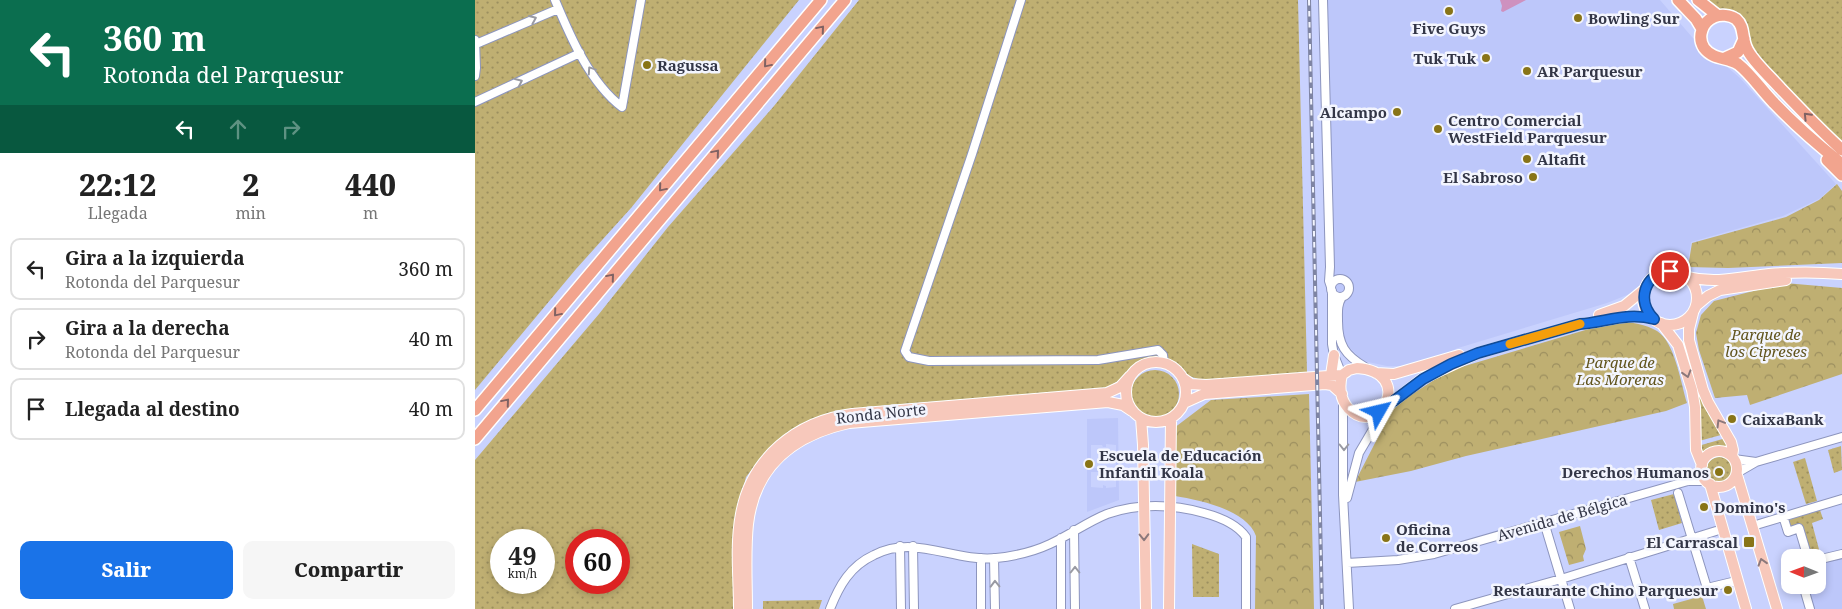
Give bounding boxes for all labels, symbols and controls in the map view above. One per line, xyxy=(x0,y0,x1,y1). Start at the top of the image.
marker: Five Guys xyxy=(1443,5,1455,17)
place label: Bowling Sur xyxy=(1588,8,1680,28)
marker: Bowling Sur xyxy=(1572,12,1584,24)
text: 360 m xyxy=(103,14,206,61)
one-way arrow xyxy=(528,15,537,26)
place label: Five Guys xyxy=(1412,18,1486,38)
icon: left xyxy=(20,20,85,85)
one-way arrow xyxy=(815,26,823,35)
place label: Tuk Tuk xyxy=(1413,48,1476,68)
marker: Tuk Tuk xyxy=(1480,52,1492,64)
place label: Ragussa xyxy=(657,55,719,75)
one-way arrow xyxy=(764,58,773,67)
text: Rotonda del Parquesur xyxy=(103,59,344,89)
marker: Ragussa xyxy=(641,59,653,71)
place label: AR Parquesur xyxy=(1537,61,1643,81)
marker: AR Parquesur xyxy=(1521,65,1533,77)
one-way arrow xyxy=(588,66,597,76)
one-way arrow xyxy=(514,78,523,88)
place label: Alcampo xyxy=(1320,102,1387,122)
marker: Alcampo xyxy=(1391,106,1403,118)
place label: Centro Comercial WestField Parquesur xyxy=(1448,110,1607,147)
one-way arrow xyxy=(1804,113,1813,122)
icon: left xyxy=(171,115,199,143)
icon: ahead xyxy=(224,115,252,143)
icon: right xyxy=(277,115,305,143)
marker: Centro Comercial WestField Parquesur xyxy=(1432,123,1444,135)
place label: Altafit xyxy=(1537,149,1586,169)
one-way arrow xyxy=(710,150,718,159)
marker: Altafit xyxy=(1521,153,1533,165)
text: 22:12 xyxy=(79,164,156,205)
text: 2 xyxy=(242,164,259,205)
text: 440 xyxy=(345,164,396,205)
place label: El Sabroso xyxy=(1443,167,1523,187)
marker: El Sabroso xyxy=(1527,171,1539,183)
one-way arrow xyxy=(659,183,668,192)
text: Llegada xyxy=(88,202,148,224)
text: min xyxy=(235,202,266,224)
text: m xyxy=(363,202,378,224)
text: Gira a la izquierda xyxy=(65,245,245,271)
pin xyxy=(1649,250,1691,292)
icon: left xyxy=(22,255,50,283)
text: 360 m xyxy=(398,256,453,282)
icon: arrive xyxy=(1656,257,1684,285)
text: Rotonda del Parquesur xyxy=(65,271,240,293)
one-way arrow xyxy=(605,274,614,283)
one-way arrow xyxy=(554,307,563,316)
text: Gira a la derecha xyxy=(65,315,230,341)
park label: Parque de los Cipreses xyxy=(1725,324,1807,361)
icon: right xyxy=(22,325,50,353)
text: 40 m xyxy=(409,326,453,352)
text: Rotonda del Parquesur xyxy=(65,341,240,363)
park label: Parque de Las Moreras xyxy=(1575,352,1664,389)
one-way arrow xyxy=(1681,369,1691,377)
position arrow xyxy=(1352,385,1404,437)
icon: arrive xyxy=(22,395,50,423)
text: Llegada al destino xyxy=(65,396,240,422)
text: 40 m xyxy=(409,396,453,422)
one-way arrow xyxy=(501,398,510,407)
street label: Ronda Norte xyxy=(835,398,927,428)
place label: CaixaBank xyxy=(1742,409,1824,429)
marker: CaixaBank xyxy=(1726,413,1738,425)
one-way arrow xyxy=(1717,419,1727,428)
one-way arrow xyxy=(1339,444,1349,451)
place label: Escuela de Educación Infantil Koala xyxy=(1099,445,1262,482)
marker: Escuela de Educación Infantil Koala xyxy=(1083,458,1095,470)
place label: Derechos Humanos xyxy=(1562,462,1709,482)
marker: Derechos Humanos xyxy=(1713,466,1725,478)
street label: Avenida de Bélgica xyxy=(1494,489,1630,545)
place label: Domino's xyxy=(1714,497,1786,517)
marker: Domino's xyxy=(1698,501,1710,513)
place label: Oficina de Correos xyxy=(1396,519,1478,556)
speed limit sign: 60 xyxy=(565,529,630,594)
marker: Oficina de Correos xyxy=(1380,532,1392,544)
place label: El Carrascal xyxy=(1646,532,1739,552)
one-way arrow xyxy=(1139,533,1150,541)
marker: El Carrascal xyxy=(1742,535,1756,549)
text: 49 xyxy=(508,538,537,572)
button: Salir xyxy=(20,541,233,599)
button: Compartir xyxy=(243,541,455,599)
north arrow xyxy=(1781,549,1826,594)
map controls xyxy=(1781,549,1826,594)
one-way arrow xyxy=(1758,559,1768,567)
text: km/h xyxy=(508,565,537,582)
one-way arrow xyxy=(1070,565,1080,573)
one-way arrow xyxy=(990,579,1000,587)
place label: Restaurante Chino Parquesur xyxy=(1493,580,1718,600)
marker: Restaurante Chino Parquesur xyxy=(1722,584,1734,596)

